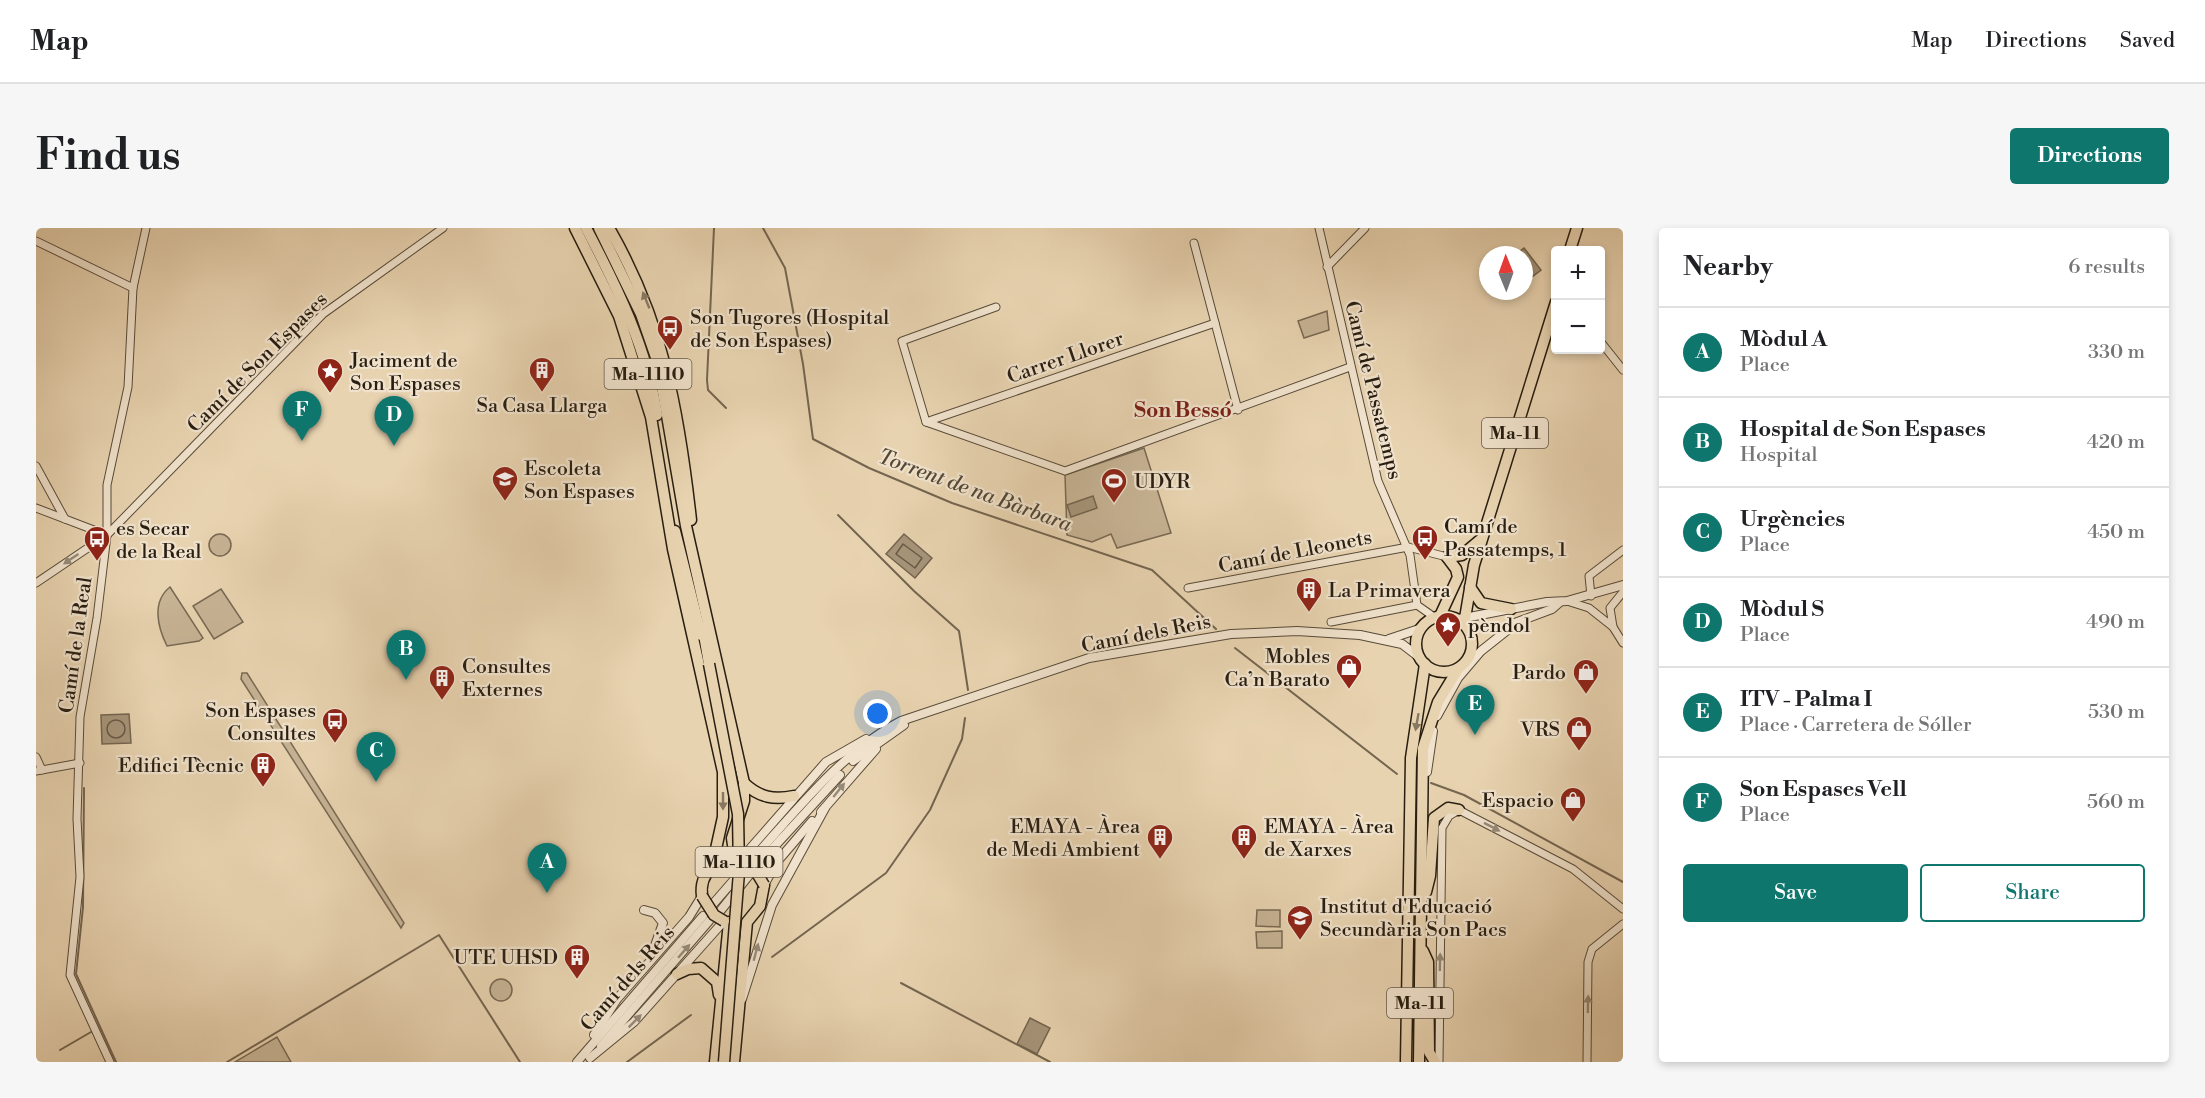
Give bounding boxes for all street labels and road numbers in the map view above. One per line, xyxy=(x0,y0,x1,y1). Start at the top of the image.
street label: Camí de Son Espases xyxy=(183,288,333,438)
street label: Camí de Passatemps xyxy=(1338,299,1407,482)
street label: Carrer Llorer xyxy=(1004,327,1128,390)
road number: Ma-1110 xyxy=(604,359,692,389)
road number: Ma-11 xyxy=(1482,418,1548,448)
street label: Camí de Lleonets xyxy=(1216,525,1374,580)
street label: Camí de la Real xyxy=(55,575,98,715)
street label: Camí dels Reis xyxy=(1079,610,1213,659)
road number: Ma-1110 xyxy=(696,847,782,877)
street label: Camí dels Reis xyxy=(576,921,681,1037)
road number: Ma-11 xyxy=(1387,988,1453,1018)

